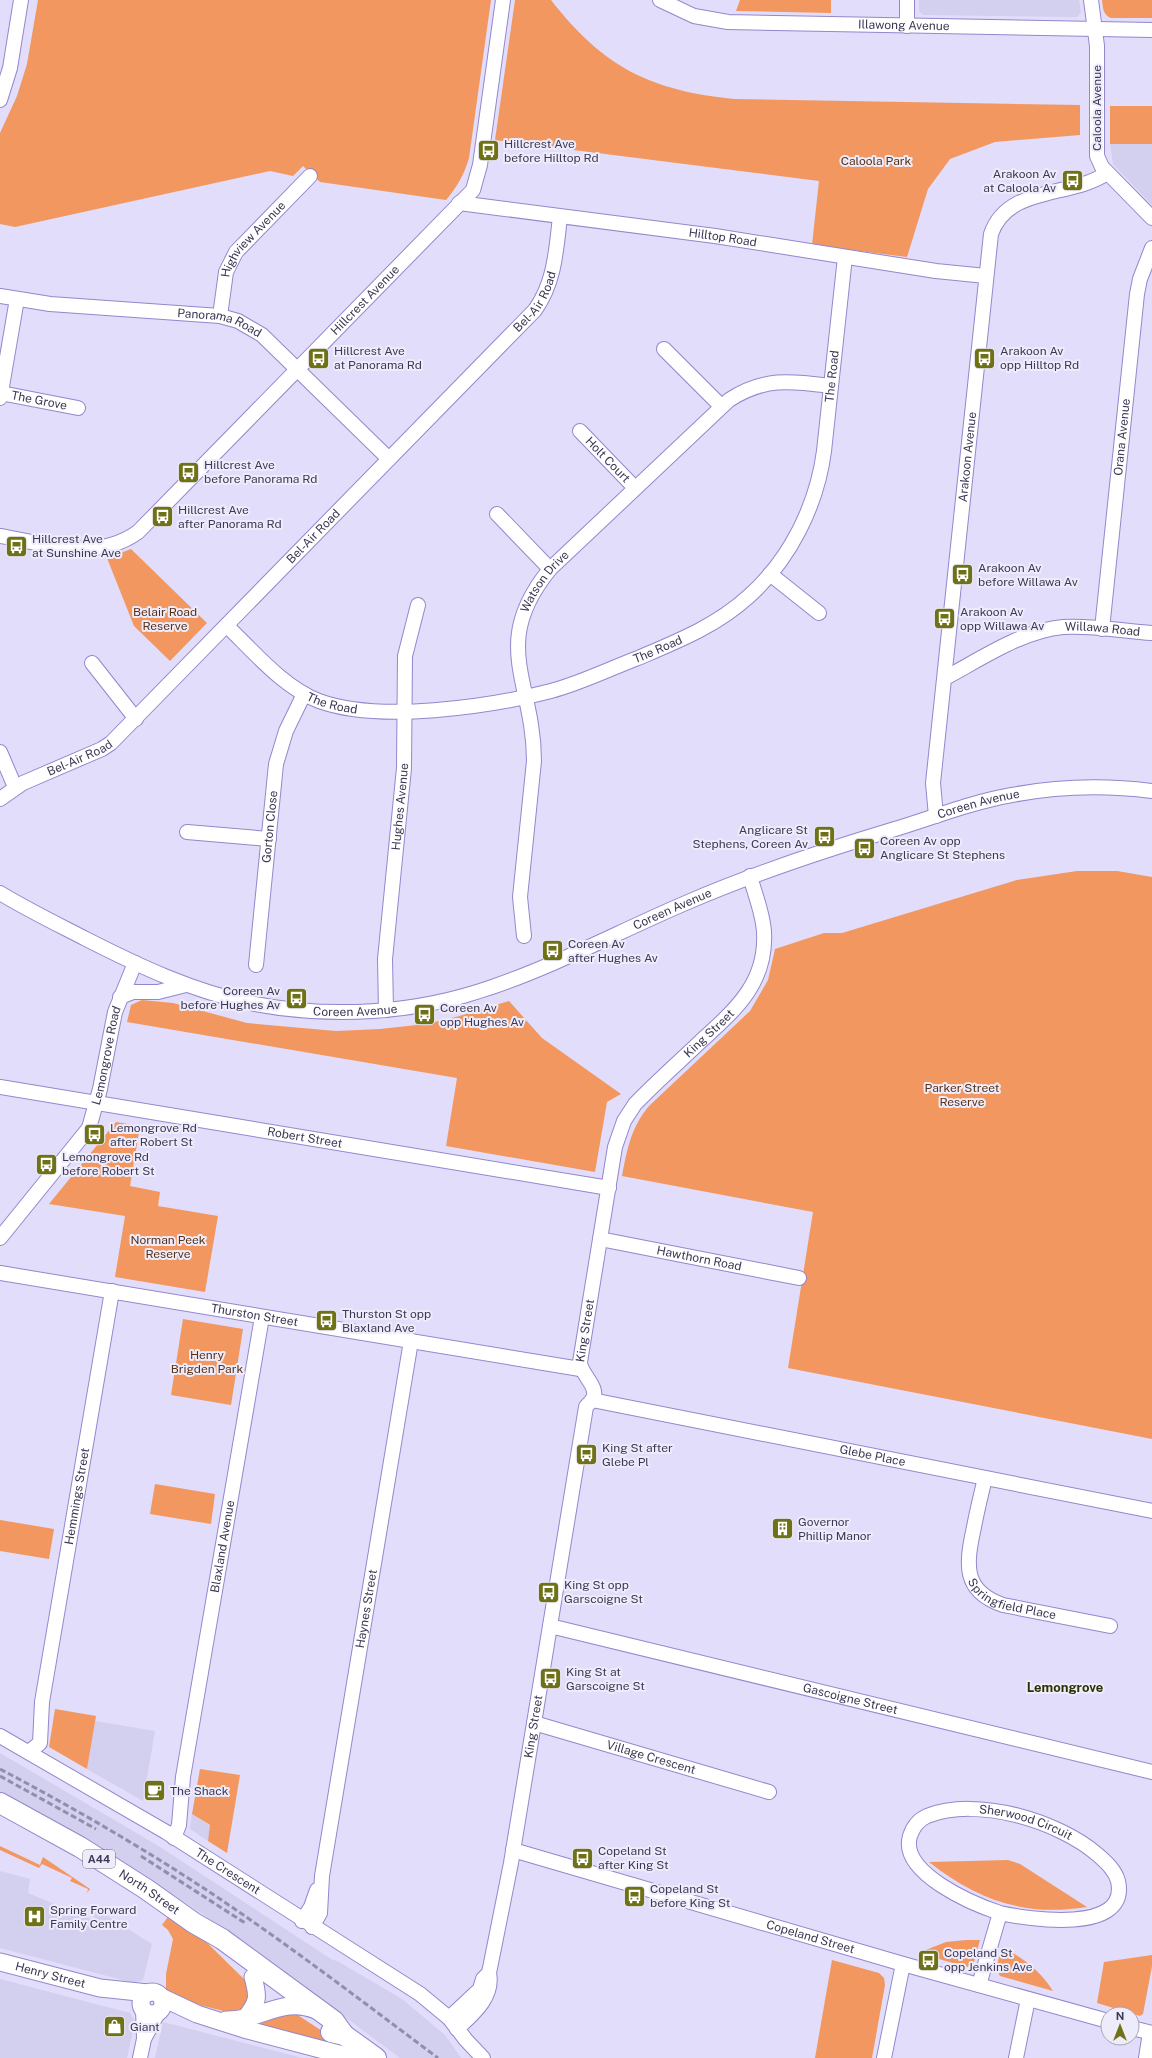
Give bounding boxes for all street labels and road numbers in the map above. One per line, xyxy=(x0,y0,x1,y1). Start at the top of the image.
street label: Illawong Avenue xyxy=(858,17,950,33)
street label: Caloola Avenue xyxy=(1090,65,1104,151)
street label: Highview Avenue xyxy=(218,198,289,278)
street label: Hilltop Road xyxy=(688,226,758,250)
street label: Hillcrest Avenue xyxy=(328,262,402,338)
street label: Bel-Air Road xyxy=(510,270,559,335)
street label: Panorama Road xyxy=(177,306,264,340)
street label: The Road xyxy=(822,350,842,403)
street label: The Grove xyxy=(10,388,69,413)
street label: Orana Avenue xyxy=(1111,398,1133,476)
street label: Arakoon Avenue xyxy=(956,411,979,503)
street label: Holt Court xyxy=(583,434,633,486)
street label: Bel-Air Road xyxy=(284,506,343,566)
street label: Watson Drive xyxy=(518,548,572,614)
street label: Willawa Road xyxy=(1065,620,1141,639)
street label: The Road xyxy=(631,633,685,666)
street label: The Road xyxy=(304,690,358,717)
street label: Bel-Air Road xyxy=(45,737,115,779)
street label: Hughes Avenue xyxy=(389,763,411,851)
street label: Coreen Avenue xyxy=(936,787,1021,822)
street label: Gorton Close xyxy=(259,790,280,863)
street label: Coreen Avenue xyxy=(631,886,714,933)
street label: Coreen Avenue xyxy=(313,1002,398,1019)
street label: Lemongrove Road xyxy=(89,1004,124,1107)
street label: King Street xyxy=(681,1006,737,1060)
street label: Robert Street xyxy=(266,1124,344,1151)
street label: Hawthorn Road xyxy=(655,1243,743,1274)
street label: King Street xyxy=(573,1298,597,1363)
street label: Thurston Street xyxy=(210,1301,299,1329)
street label: Glebe Place xyxy=(838,1442,907,1469)
street label: Hemmings Street xyxy=(62,1446,92,1546)
street label: Blaxland Avenue xyxy=(208,1499,237,1594)
street label: Haynes Street xyxy=(353,1568,380,1649)
street label: Springfield Place xyxy=(965,1576,1058,1622)
street label: Gascoigne Street xyxy=(802,1681,899,1717)
street label: King Street xyxy=(521,1694,546,1759)
street label: Village Crescent xyxy=(605,1738,698,1777)
street label: Sherwood Circuit xyxy=(979,1802,1075,1843)
street label: The Crescent xyxy=(193,1846,263,1897)
road number: A44 xyxy=(83,1850,115,1868)
street label: North Street xyxy=(117,1867,182,1918)
street label: Copeland Street xyxy=(765,1917,857,1957)
street label: Henry Street xyxy=(14,1959,87,1991)

